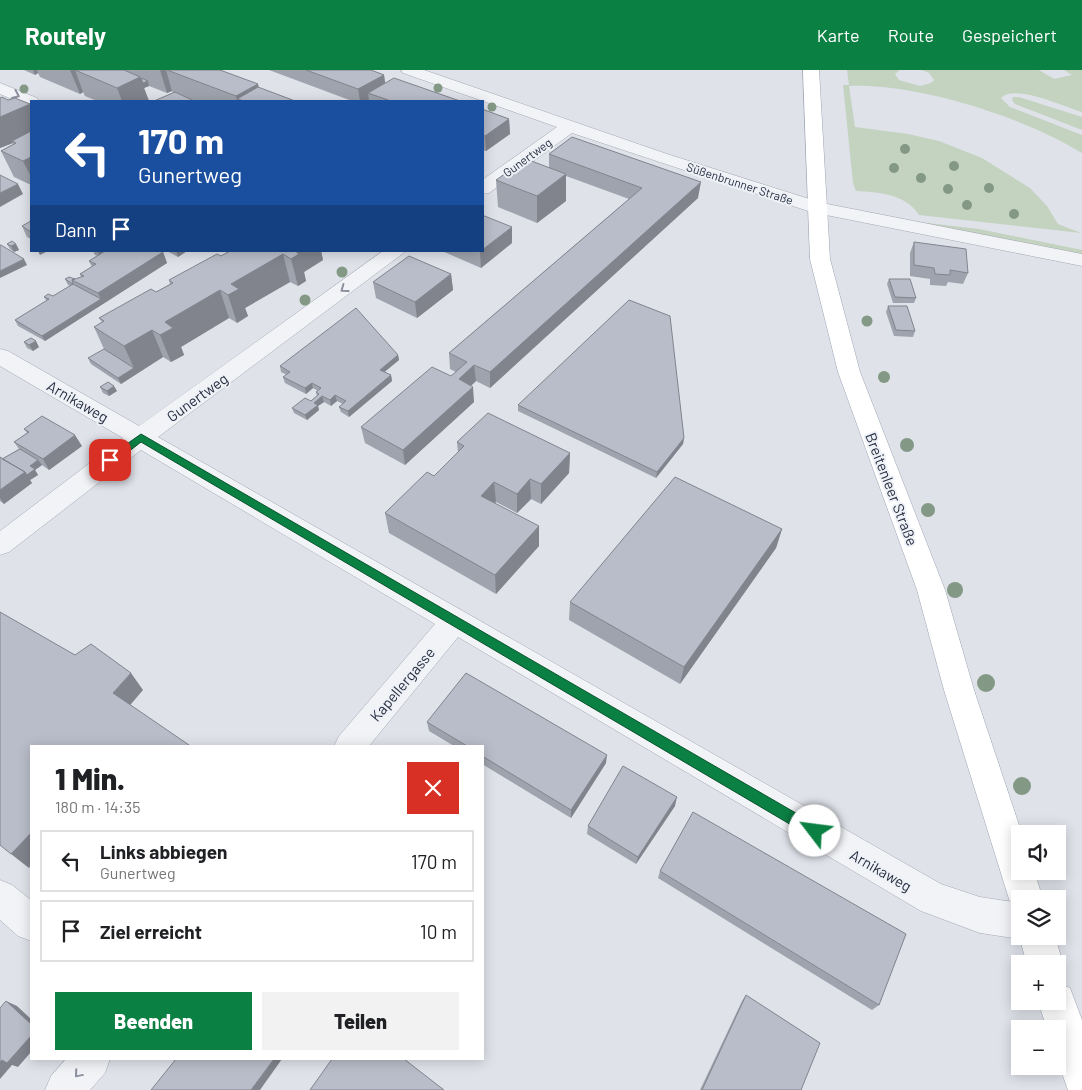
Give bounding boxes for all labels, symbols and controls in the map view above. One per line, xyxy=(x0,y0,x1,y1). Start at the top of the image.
text: Routely xyxy=(25,21,106,50)
text: Karte xyxy=(817,24,860,46)
text: Route xyxy=(888,24,934,46)
text: Gespeichert xyxy=(962,24,1057,46)
one-way arrow xyxy=(11,89,20,100)
text: 170 m xyxy=(138,119,224,161)
icon: left xyxy=(55,120,120,185)
street label: Gunertweg xyxy=(500,135,554,179)
street label: Süßenbrunner Straße xyxy=(685,159,795,207)
text: Gunertweg xyxy=(138,161,242,187)
icon: arrive xyxy=(107,215,135,243)
text: Dann xyxy=(55,218,97,241)
one-way arrow xyxy=(340,283,350,292)
street label: Gunertweg xyxy=(163,369,231,425)
street label: Arnikaweg xyxy=(44,376,112,426)
street label: Breitenleer Straße xyxy=(862,430,922,548)
pin xyxy=(89,439,131,481)
icon: arrive xyxy=(96,446,124,474)
street label: Kapellergasse xyxy=(366,643,438,725)
text: 1 Min. xyxy=(55,760,125,796)
button: close xyxy=(407,762,459,814)
text: 180 m · 14:35 xyxy=(55,797,140,816)
position arrow xyxy=(788,804,840,856)
map controls xyxy=(1011,825,1066,1075)
button: sound xyxy=(1011,825,1066,880)
text: Links abbiegen xyxy=(100,840,227,863)
street label: Arnikaweg xyxy=(847,845,915,895)
icon: left xyxy=(57,847,85,875)
text: 170 m xyxy=(411,850,457,873)
text: Gunertweg xyxy=(100,863,176,882)
button: layers xyxy=(1011,890,1066,945)
icon: arrive xyxy=(57,917,85,945)
text: Ziel erreicht xyxy=(100,920,202,943)
text: 10 m xyxy=(420,920,457,943)
button: + xyxy=(1011,955,1066,1010)
button: Beenden xyxy=(55,992,252,1050)
button: Teilen xyxy=(262,992,459,1050)
button: − xyxy=(1011,1020,1066,1075)
one-way arrow xyxy=(75,1069,84,1078)

